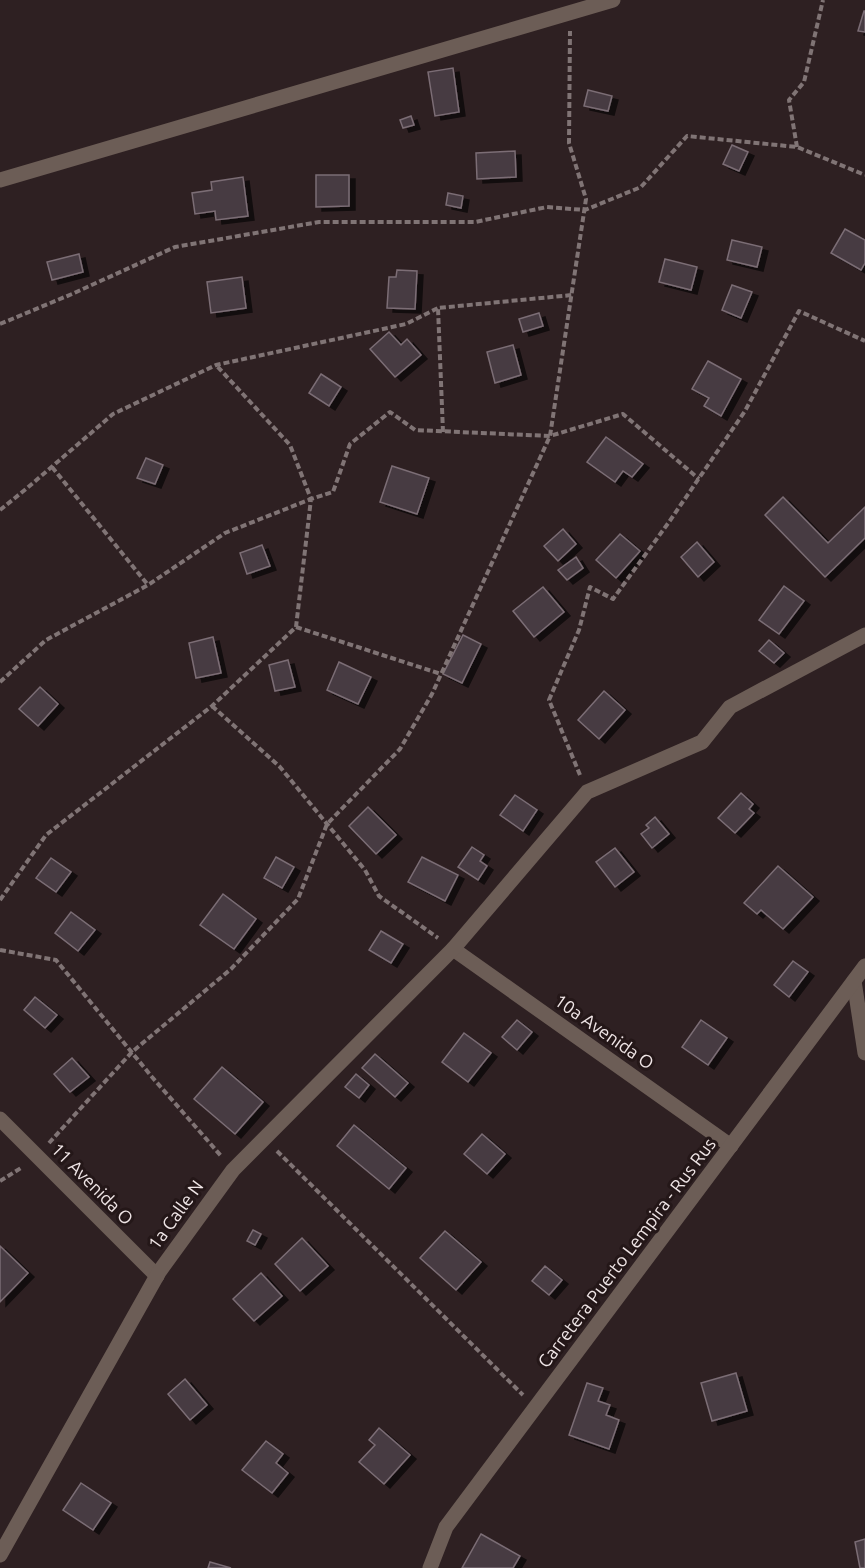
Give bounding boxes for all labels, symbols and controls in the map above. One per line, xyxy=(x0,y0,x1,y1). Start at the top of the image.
street label: 10a Avenida O xyxy=(551,990,658,1073)
street label: Carretera Puerto Lempira - Rus Rus xyxy=(533,1134,719,1371)
street label: 11 Avenida O xyxy=(48,1138,138,1228)
street label: 1a Calle N xyxy=(144,1176,207,1253)

